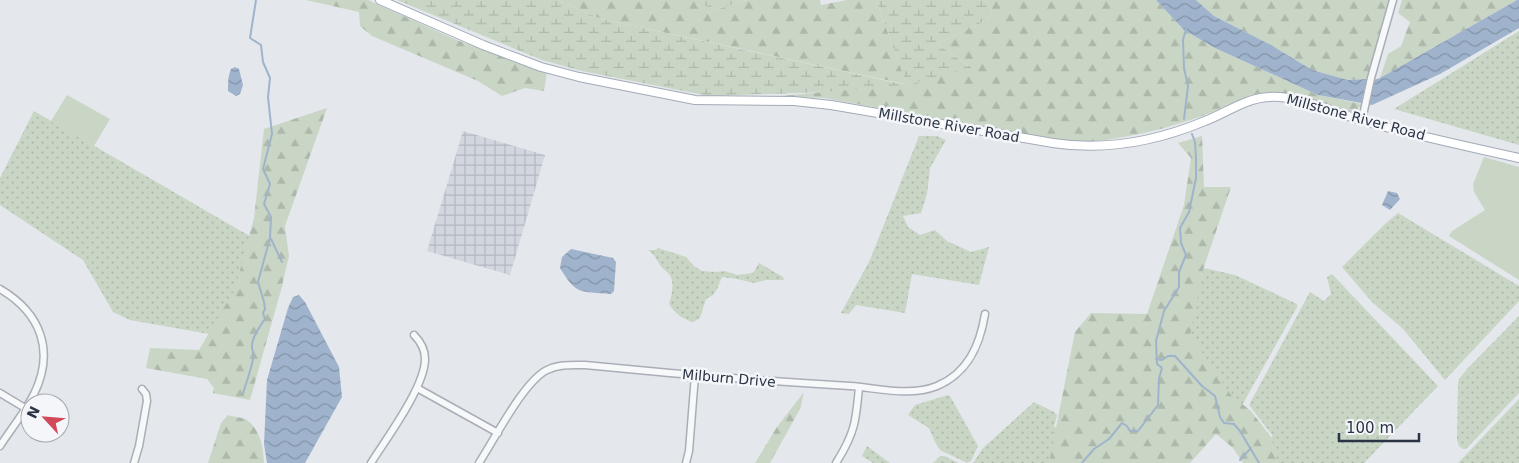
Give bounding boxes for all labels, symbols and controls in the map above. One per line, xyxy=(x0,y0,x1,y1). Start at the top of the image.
street label: Millstone River Road xyxy=(1285,91,1427,143)
street label: Millstone River Road xyxy=(877,105,1021,145)
street label: Milburn Drive xyxy=(682,366,776,390)
north arrow xyxy=(20,393,70,443)
text: N xyxy=(24,404,43,421)
scale bar xyxy=(1339,410,1419,442)
text: 100 m xyxy=(1346,419,1394,437)

